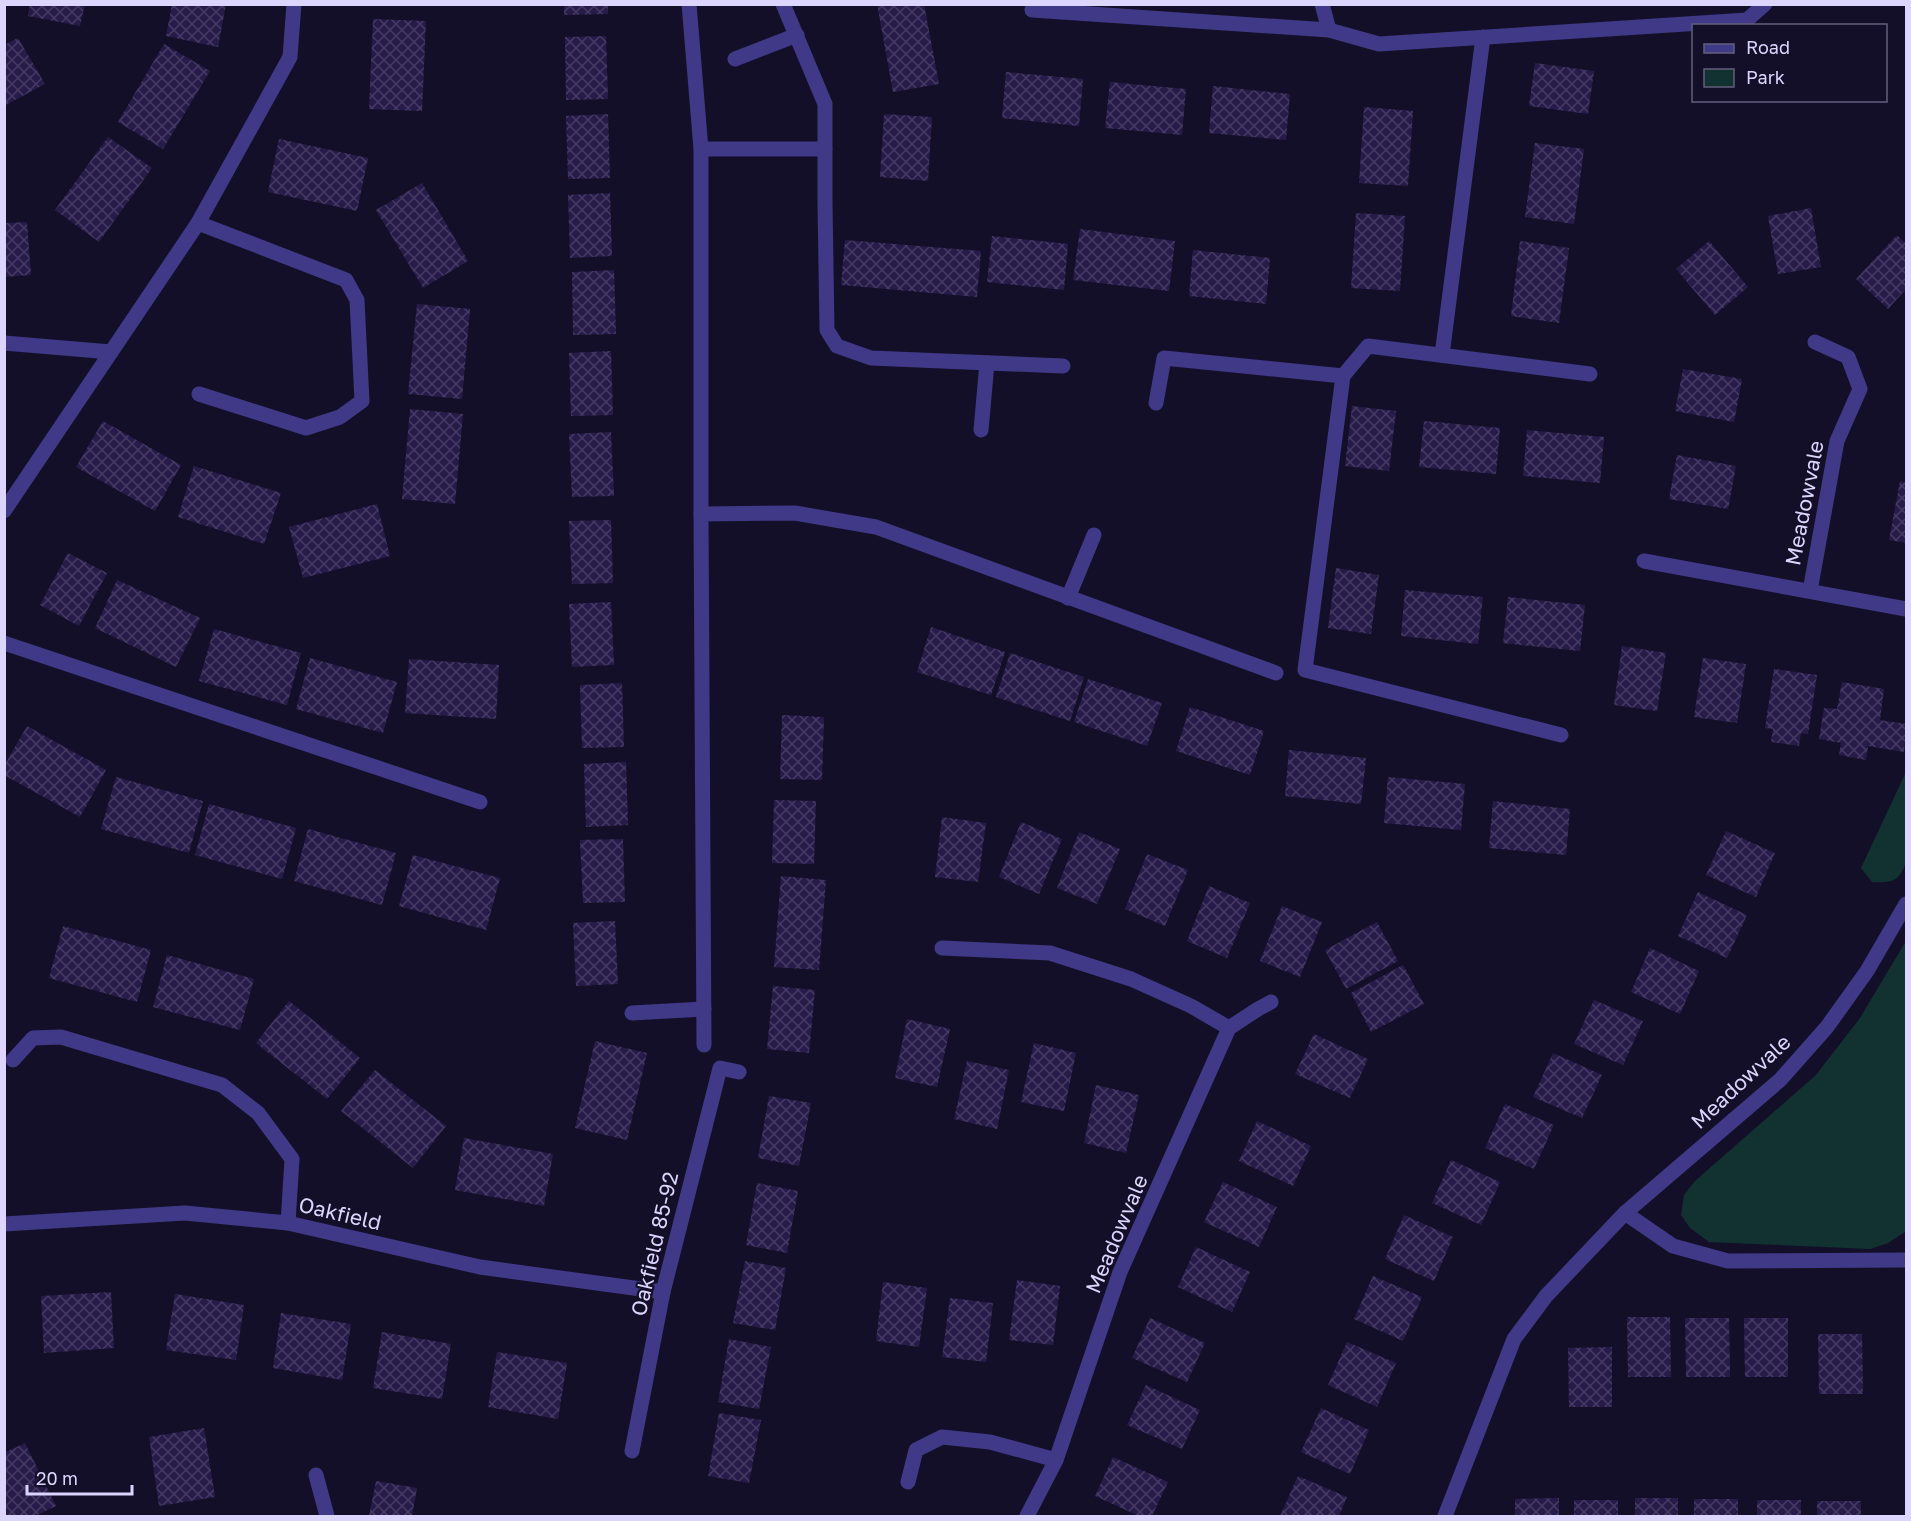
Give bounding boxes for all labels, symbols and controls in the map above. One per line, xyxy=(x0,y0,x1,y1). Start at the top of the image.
legend xyxy=(1692,24,1887,102)
text: Road xyxy=(1746,36,1790,58)
text: Park xyxy=(1746,66,1785,88)
street label: Meadowvale xyxy=(1779,438,1829,567)
street label: Meadowvale xyxy=(1685,1029,1795,1134)
street label: Oakfield 85-92 xyxy=(625,1169,683,1318)
street label: Meadowvale xyxy=(1079,1170,1153,1297)
street label: Oakfield xyxy=(296,1191,384,1235)
scale bar xyxy=(27,1458,132,1496)
text: 20 m xyxy=(36,1467,78,1489)

